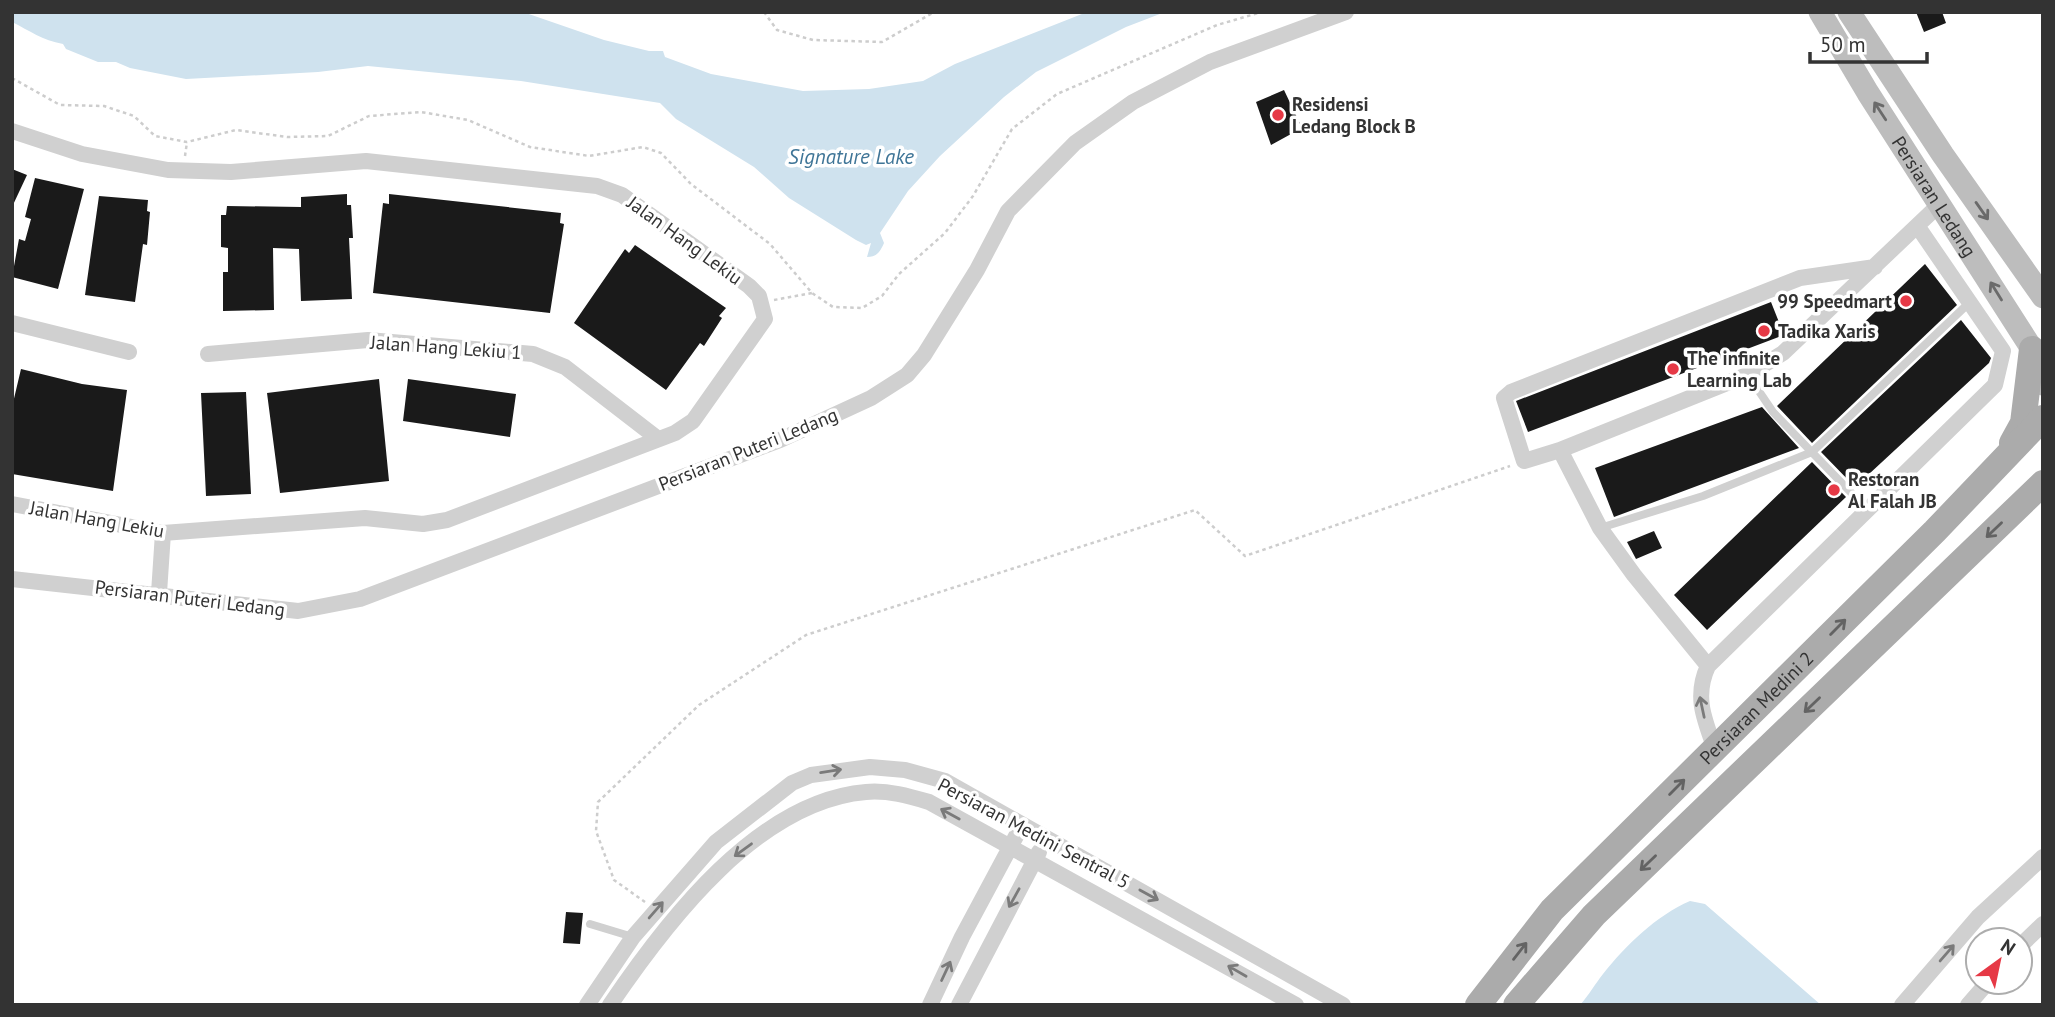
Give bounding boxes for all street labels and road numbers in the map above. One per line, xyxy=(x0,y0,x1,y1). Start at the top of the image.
street label: Persiaran Ledang xyxy=(1887,132,1982,261)
street label: Jalan Hang Lekiu xyxy=(622,190,747,290)
street label: Jalan Hang Lekiu 1 xyxy=(369,330,522,364)
street label: Persiaran Puteri Ledang xyxy=(655,402,841,496)
street label: Jalan Hang Lekiu xyxy=(27,495,166,543)
street label: Persiaran Puteri Ledang xyxy=(94,574,286,622)
street label: Persiaran Medini 2 xyxy=(1694,646,1818,769)
street label: Persiaran Medini Sentral 5 xyxy=(934,772,1134,894)

